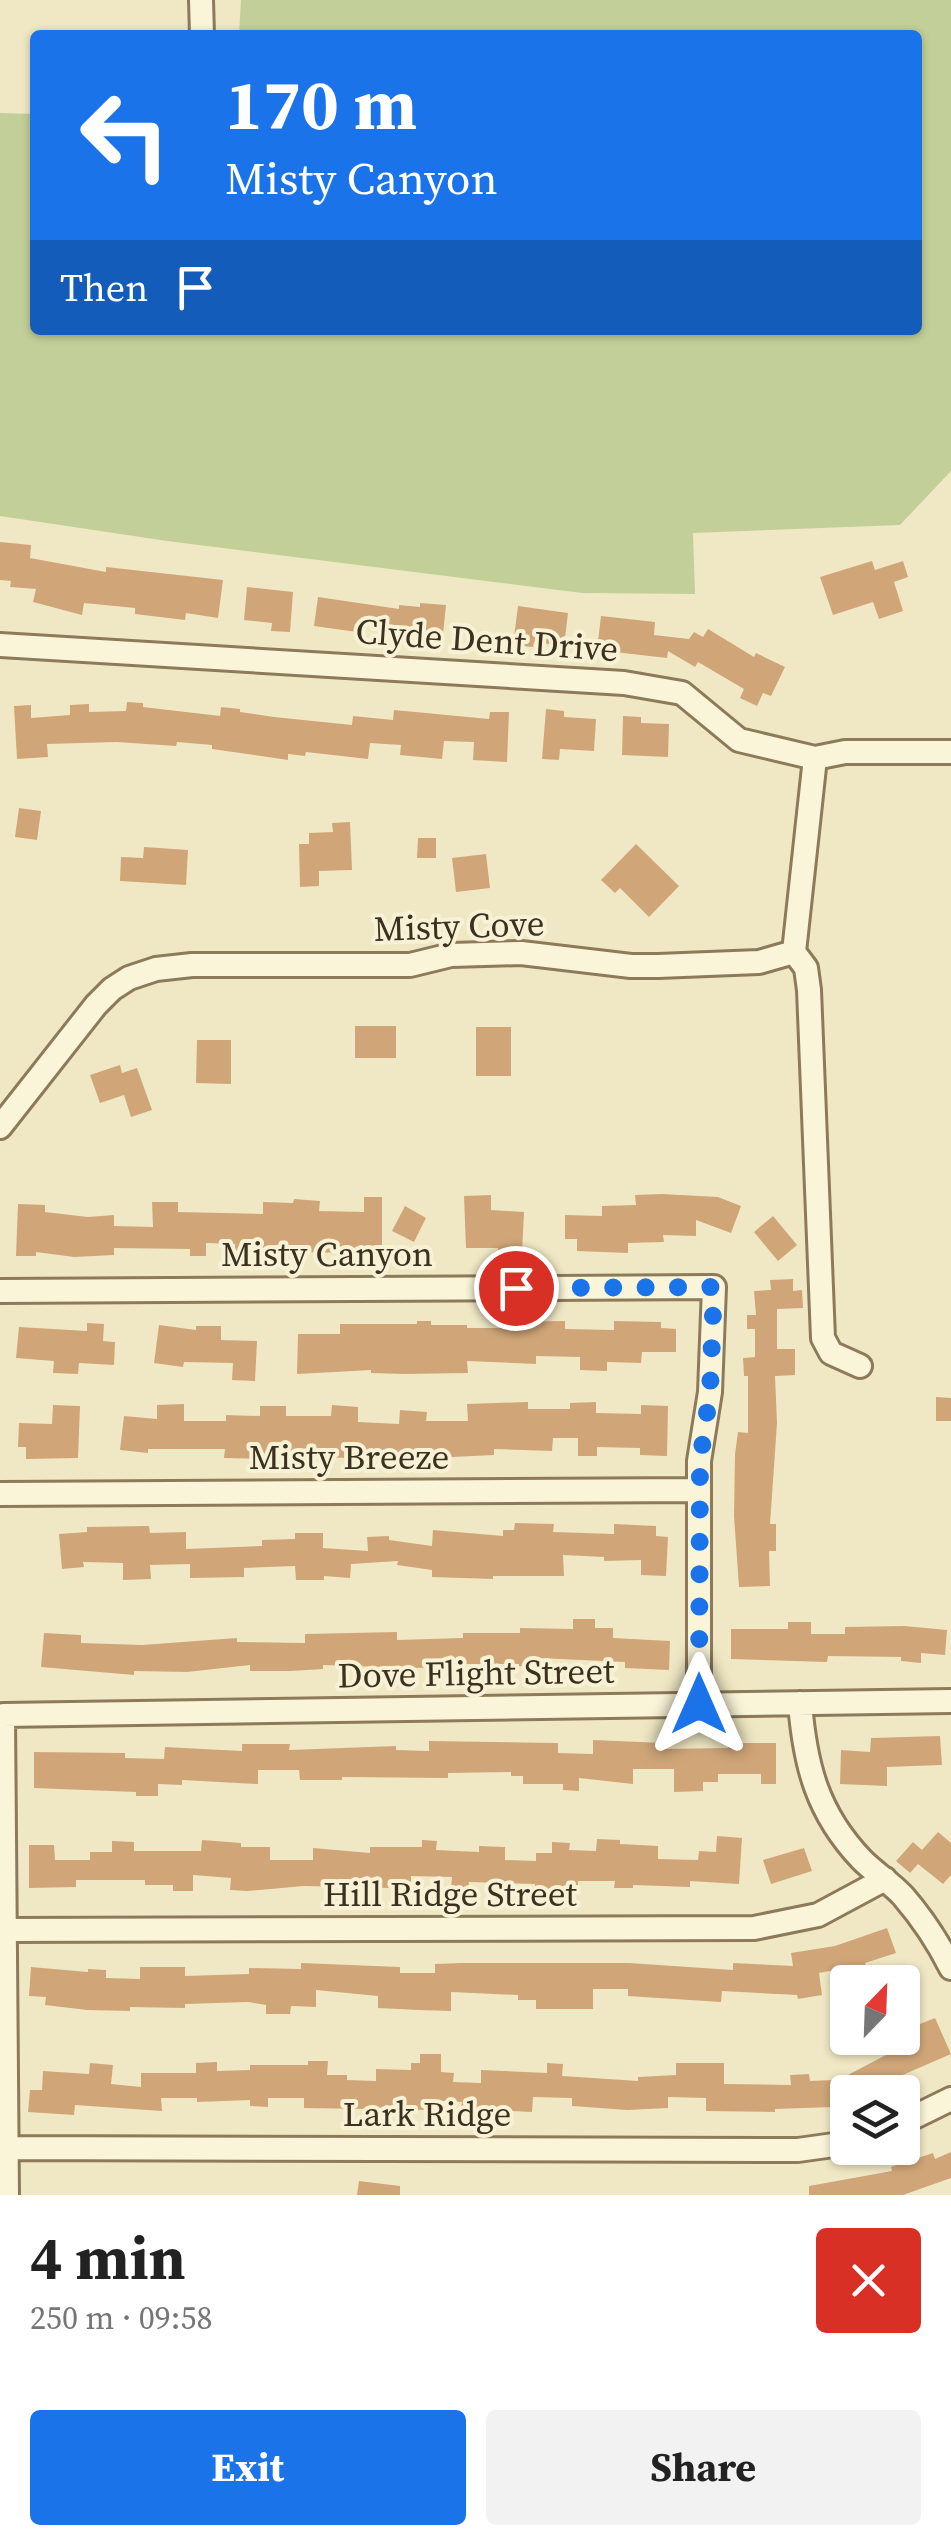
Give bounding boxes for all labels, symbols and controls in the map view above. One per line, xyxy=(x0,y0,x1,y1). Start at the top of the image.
text: 170 m xyxy=(225,56,417,152)
icon: left xyxy=(60,70,190,200)
text: Misty Canyon xyxy=(225,147,498,209)
icon: arrive xyxy=(168,260,223,315)
text: Then xyxy=(60,262,148,314)
street label: Clyde Dent Drive xyxy=(354,607,620,673)
street label: Misty Cove xyxy=(373,899,545,953)
street label: Misty Canyon xyxy=(221,1230,433,1278)
pin xyxy=(474,1246,559,1331)
icon: arrive xyxy=(489,1261,544,1316)
street label: Misty Breeze xyxy=(249,1433,449,1481)
street label: Dove Flight Street xyxy=(337,1647,615,1699)
position arrow xyxy=(647,1652,751,1756)
street label: Hill Ridge Street xyxy=(323,1870,578,1918)
north arrow xyxy=(830,1965,920,2055)
map controls xyxy=(830,1965,920,2165)
button: layers xyxy=(830,2075,920,2165)
street label: Lark Ridge xyxy=(343,2090,511,2138)
text: 4 min xyxy=(30,2217,186,2299)
button: close xyxy=(816,2228,921,2333)
text: 250 m · 09:58 xyxy=(30,2296,212,2340)
button: Exit xyxy=(30,2410,466,2525)
button: Share xyxy=(486,2410,921,2525)

